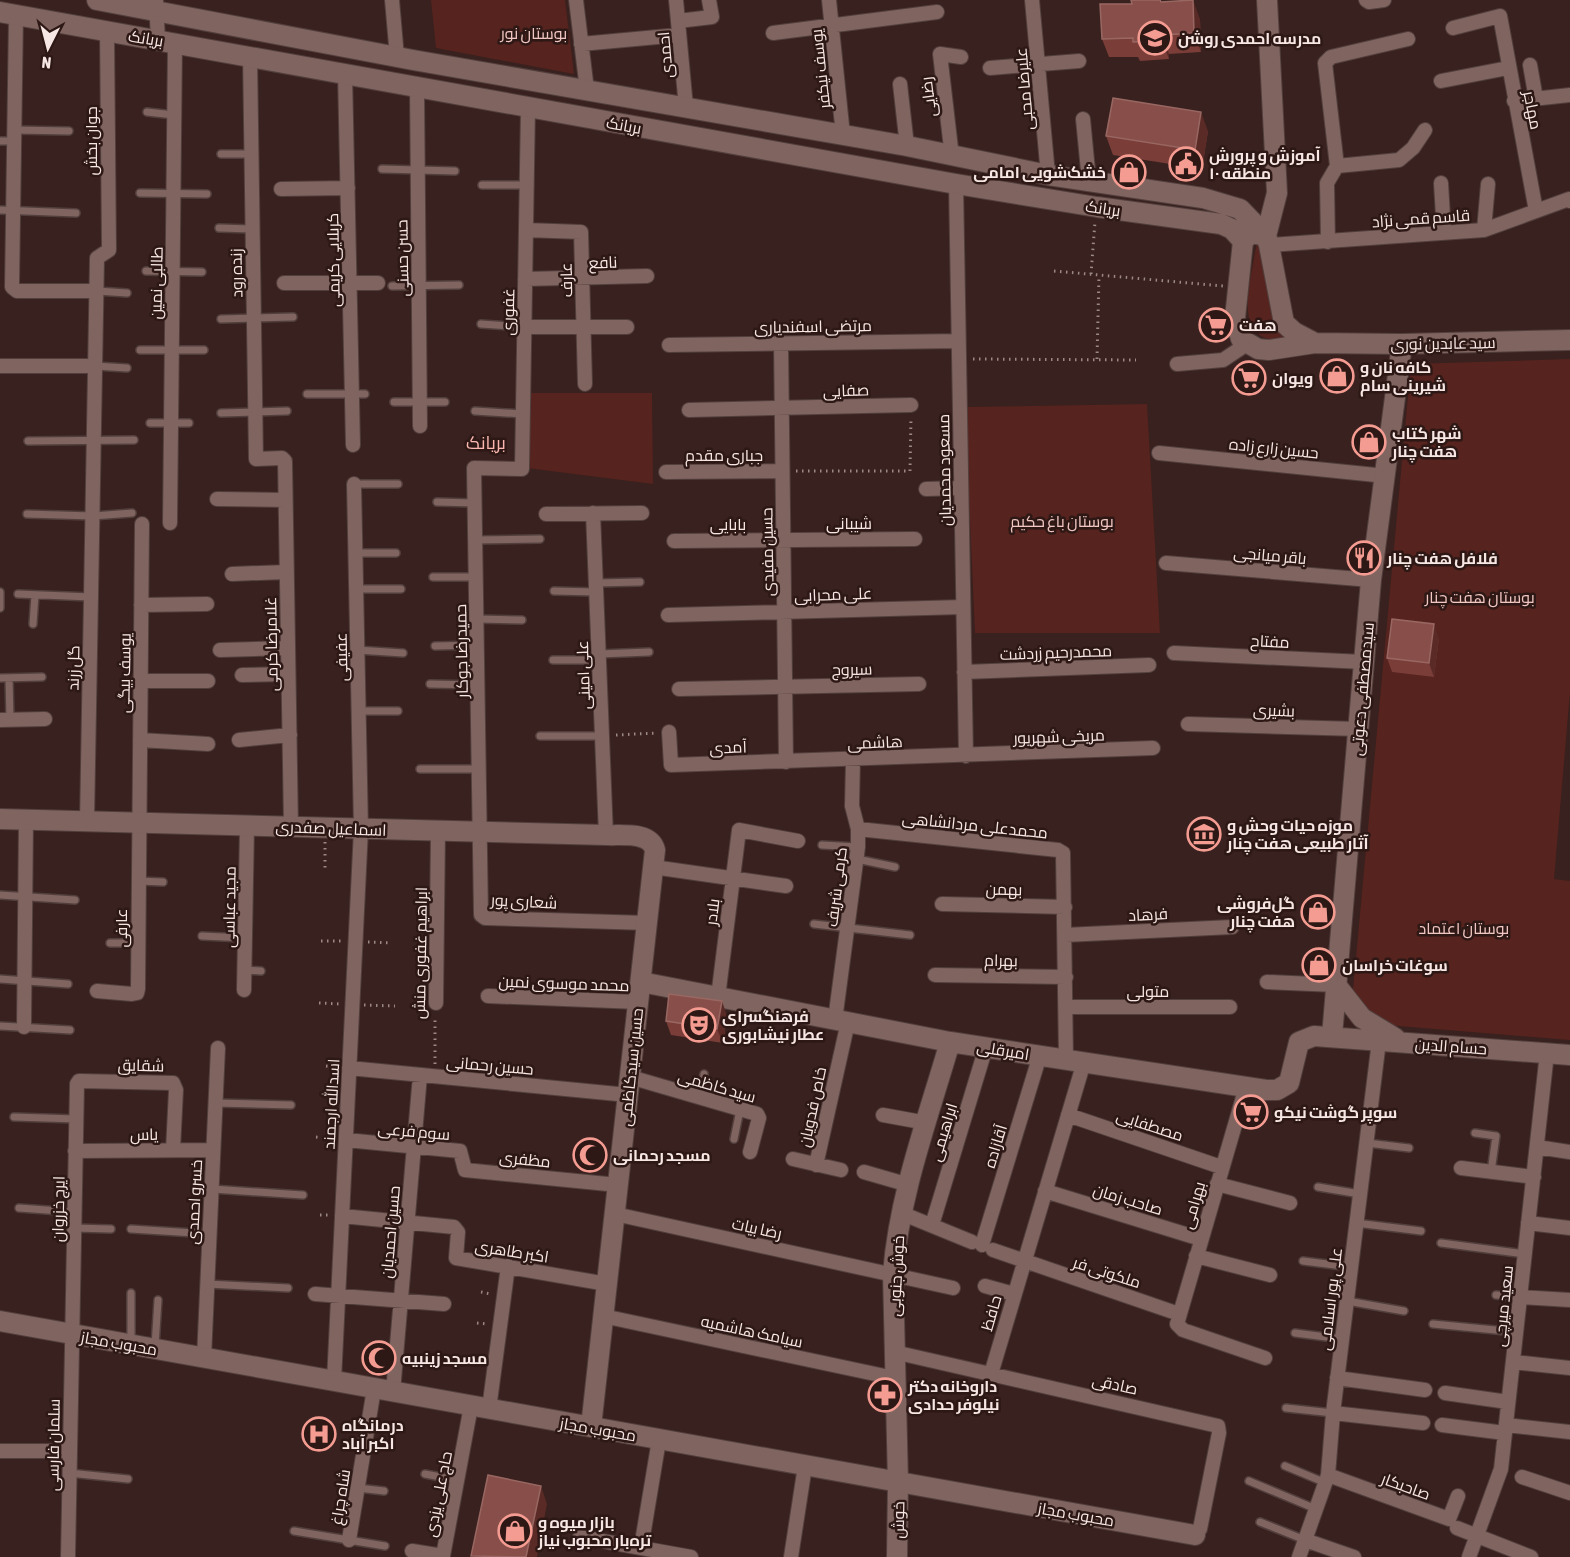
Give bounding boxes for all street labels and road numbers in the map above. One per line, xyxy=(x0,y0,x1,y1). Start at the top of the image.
street label: بریانک xyxy=(127,26,165,51)
street label: یوسف نیکفر xyxy=(807,27,834,111)
street label: احمدی xyxy=(654,31,678,79)
street label: علیرضا محبی xyxy=(1011,47,1039,131)
street label: رضایی xyxy=(917,76,941,118)
street label: مهاجر xyxy=(1518,88,1546,131)
street label: جوان بخش xyxy=(82,106,102,176)
street label: بریانک xyxy=(605,113,643,138)
street label: بریانک xyxy=(1084,197,1122,220)
street label: قاسم قمی نژاد xyxy=(1371,206,1471,233)
street label: کربلایی کریمی xyxy=(323,213,345,307)
street label: حسن حسنی xyxy=(392,219,414,297)
street label: طالبی نمین xyxy=(146,246,168,320)
street label: زنده رود xyxy=(227,248,246,298)
street label: نافع xyxy=(588,253,618,274)
street label: عارف xyxy=(557,262,576,298)
street label: غفوری xyxy=(499,288,519,336)
street label: مرتضی اسفندیاری xyxy=(754,316,872,338)
street label: سید عابدین نوری xyxy=(1390,333,1496,355)
street label: صفایی xyxy=(822,380,870,402)
street label: مسعود محمدیان xyxy=(934,414,956,526)
street label: حسین زارع زاده xyxy=(1228,434,1320,465)
street label: جباری مقدم xyxy=(685,446,763,467)
street label: حسین مفیدی xyxy=(757,507,779,597)
street label: شیبانی xyxy=(826,514,872,534)
street label: بابایی xyxy=(710,515,746,535)
street label: باقر میانجی xyxy=(1232,543,1307,569)
street label: علی محرابی xyxy=(794,584,872,606)
street label: غلامرضا کرمی xyxy=(261,597,283,691)
street label: حمیدرضا جوکار xyxy=(451,604,472,699)
street label: سیدمصطفی دعوتی xyxy=(1347,622,1379,757)
street label: مفتاح xyxy=(1250,631,1290,654)
street label: یوسف بیگی xyxy=(114,632,136,713)
street label: عفیفی xyxy=(332,632,352,682)
street label: علی امینی xyxy=(573,640,595,710)
street label: محمدرحیم زردشت xyxy=(1000,641,1113,666)
street label: گل زرند xyxy=(64,645,84,691)
street label: سیروج xyxy=(831,660,873,681)
street label: بشیری xyxy=(1253,700,1295,722)
street label: مریخی شهریور xyxy=(1012,725,1105,749)
street label: هاشمی xyxy=(847,732,903,754)
street label: آمدی xyxy=(709,737,748,759)
street label: محمدعلی مردانشاهی xyxy=(901,808,1049,844)
street label: اسماعیل صفدری xyxy=(275,817,387,841)
street label: کرمی شریف xyxy=(822,846,852,928)
street label: مجید عباسی xyxy=(219,866,241,948)
street label: بهمن xyxy=(985,880,1023,900)
street label: ابراهیم غفوری منش xyxy=(410,887,433,1019)
street label: شعاری پور xyxy=(489,890,558,915)
street label: بلادر xyxy=(701,898,724,928)
street label: فرهاد xyxy=(1128,904,1168,925)
street label: عارفی xyxy=(112,908,132,948)
street label: بهرام xyxy=(984,951,1018,972)
street label: محمد موسوی نمین xyxy=(498,972,630,996)
street label: متولی xyxy=(1127,982,1169,1002)
street label: حسین سیدکاظمی xyxy=(616,1007,648,1127)
street label: حسام الدین xyxy=(1414,1035,1488,1060)
street label: امیرقلی xyxy=(975,1037,1031,1065)
street label: حسین رحمانی xyxy=(445,1052,534,1080)
street label: شقایق xyxy=(117,1056,165,1076)
street label: اسدالله ارجمند xyxy=(319,1058,343,1150)
street label: خاص فدویان xyxy=(795,1065,831,1149)
street label: سید کاظمی xyxy=(675,1066,758,1108)
street label: ابراهیمی xyxy=(926,1101,962,1164)
street label: مصطفایی xyxy=(1114,1106,1186,1146)
street label: سوم فرعی xyxy=(377,1119,451,1146)
street label: آقازاده xyxy=(980,1122,1011,1170)
street label: یاس xyxy=(130,1125,159,1145)
street label: مظفری xyxy=(498,1147,552,1173)
street label: خسرو احمدی xyxy=(183,1159,207,1245)
street label: ایرج خزروان xyxy=(48,1176,71,1242)
street label: بهرامی xyxy=(1178,1179,1210,1231)
street label: صاحب زمان xyxy=(1090,1180,1165,1220)
street label: حسین احمدیان xyxy=(377,1185,405,1279)
street label: رضا بیات xyxy=(730,1214,784,1243)
street label: خوش جنوبی xyxy=(885,1235,909,1317)
street label: اکبر طاهری xyxy=(473,1236,550,1268)
street label: علی پور اسلامی xyxy=(1315,1247,1348,1352)
street label: ملکوتی فر xyxy=(1069,1252,1143,1293)
street label: سعید میرچی xyxy=(1490,1264,1519,1348)
street label: حافظ xyxy=(977,1293,1005,1333)
street label: سیامک هاشمیه xyxy=(699,1311,805,1352)
street label: محبوب مجاز xyxy=(78,1327,159,1360)
street label: صادقی xyxy=(1090,1370,1139,1400)
street label: سلمان فارسی xyxy=(43,1399,65,1491)
street label: محبوب مجاز xyxy=(557,1413,638,1446)
street label: حاج علی یزدی xyxy=(421,1450,458,1539)
street label: شاه چراغ xyxy=(327,1468,356,1527)
street label: صاحبکار xyxy=(1378,1468,1433,1504)
street label: محبوب مجاز xyxy=(1035,1498,1116,1531)
street label: خوش xyxy=(889,1501,909,1539)

